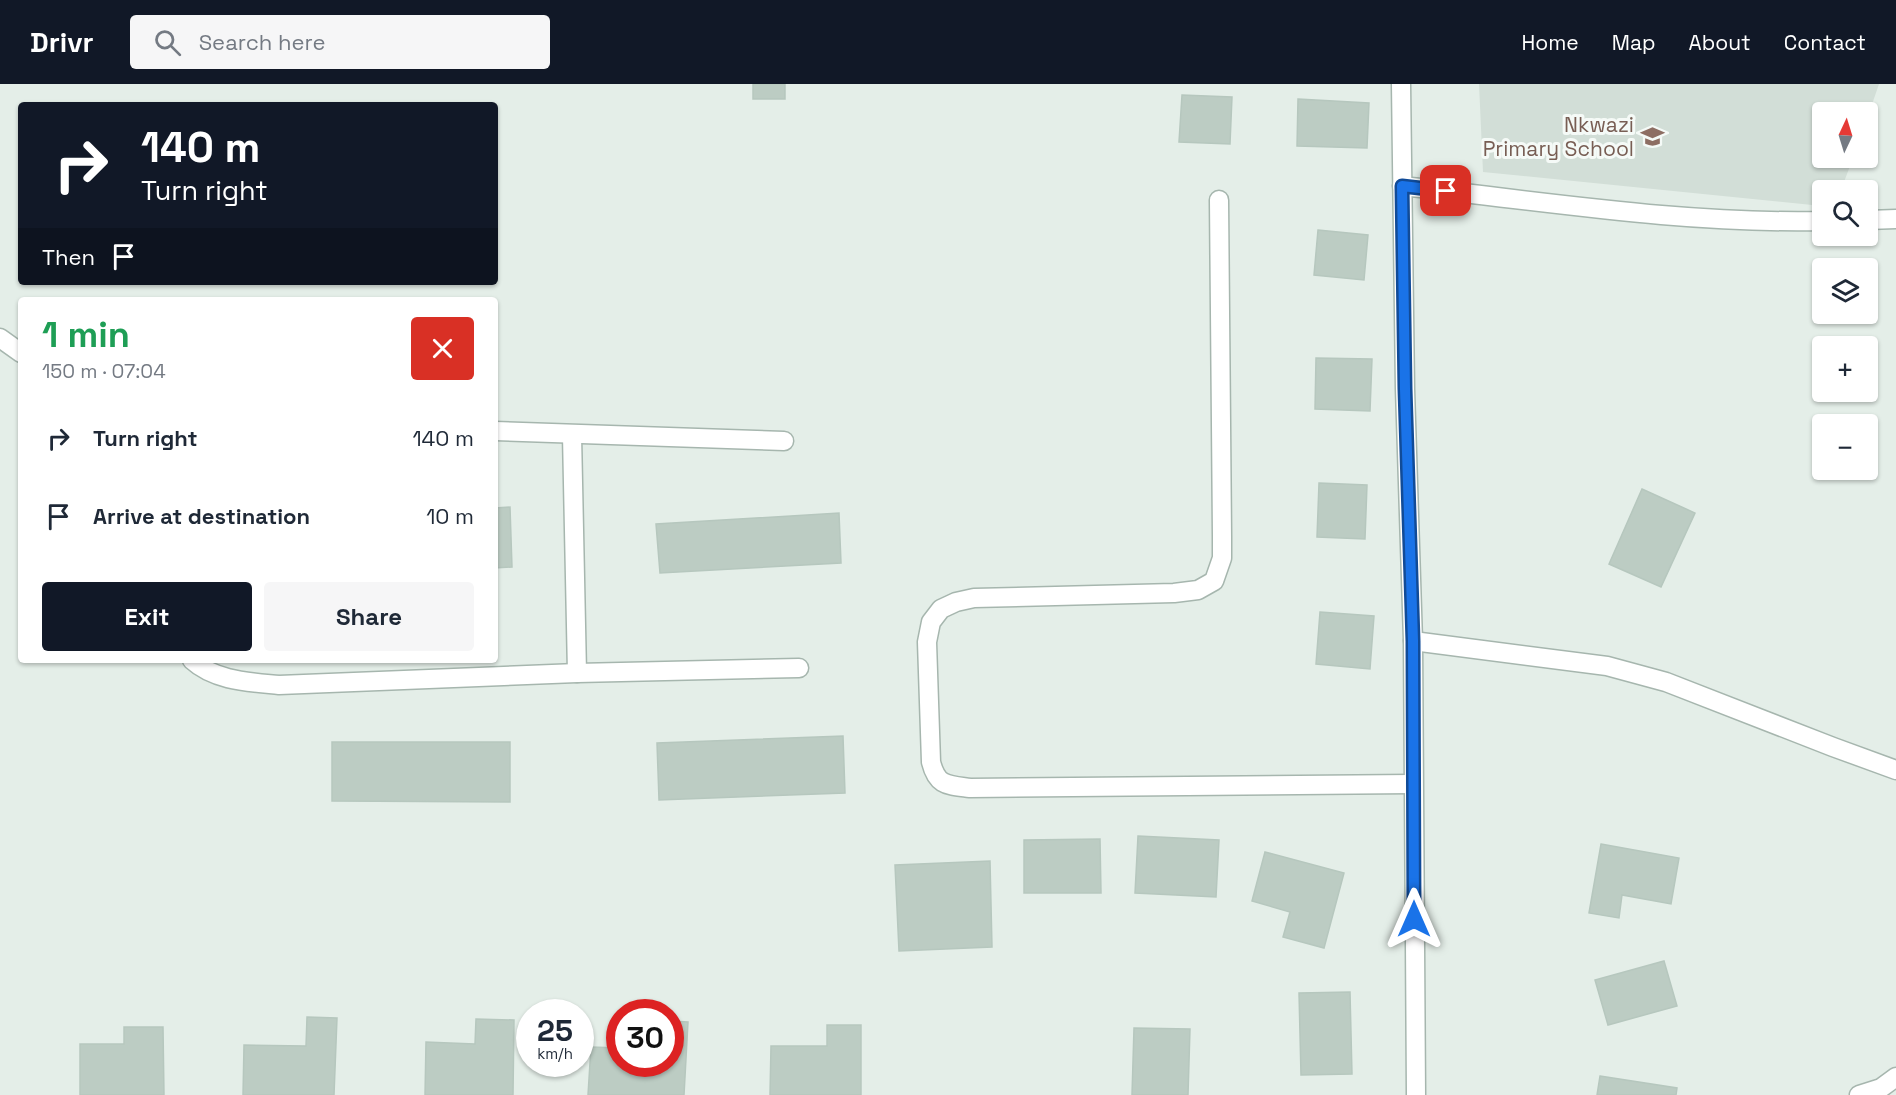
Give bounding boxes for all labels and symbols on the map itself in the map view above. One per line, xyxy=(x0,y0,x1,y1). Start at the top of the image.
north arrow xyxy=(1812,102,1878,168)
place label: Nkwazi Primary School xyxy=(1483,111,1634,162)
school or university icon: Nkwazi Primary School xyxy=(1639,124,1665,150)
pin xyxy=(1420,165,1471,216)
position arrow xyxy=(1382,887,1446,951)
speed limit sign: 30 xyxy=(606,999,684,1077)

